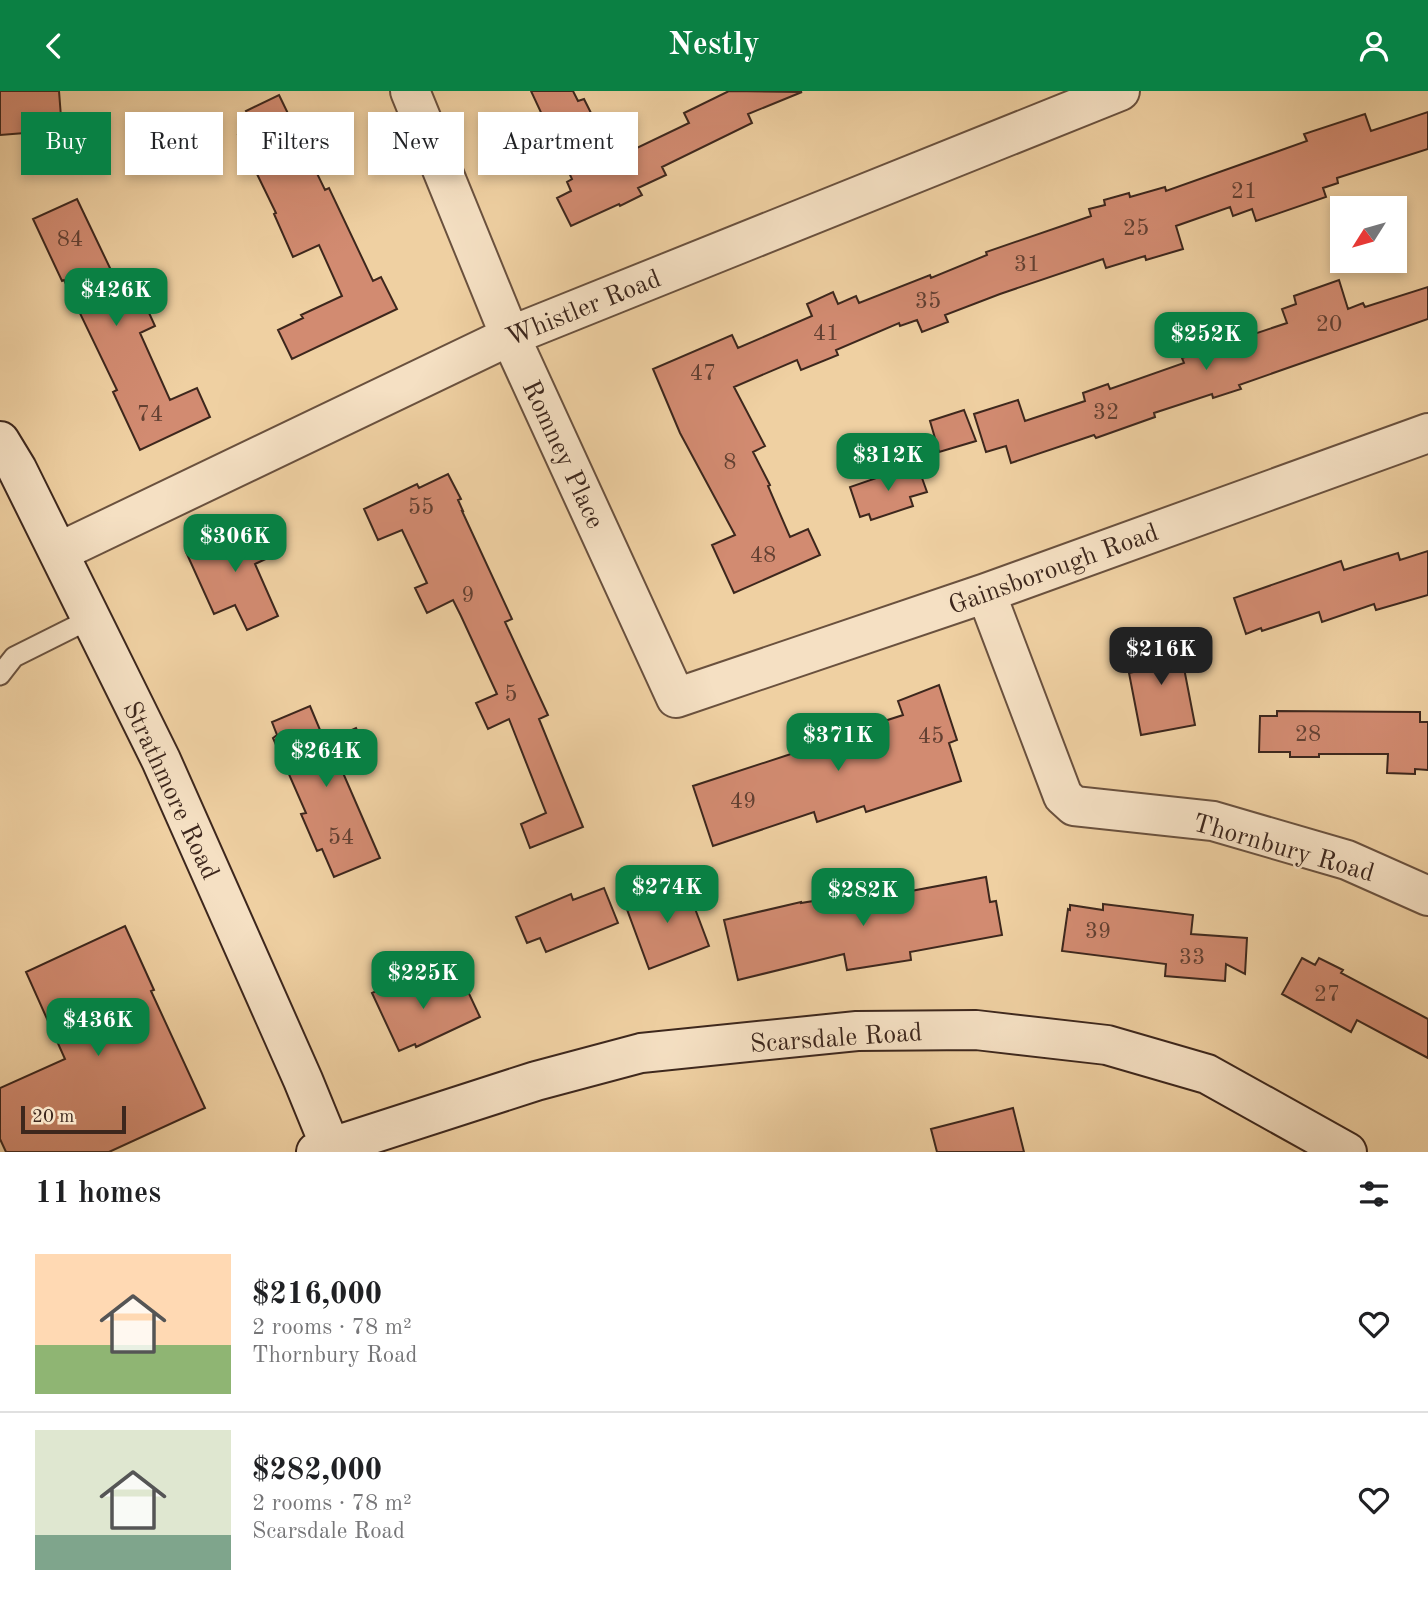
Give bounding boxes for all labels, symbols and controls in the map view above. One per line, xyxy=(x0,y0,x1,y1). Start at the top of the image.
icon: back xyxy=(35,27,73,65)
icon: person xyxy=(1355,27,1393,65)
text: Nestly xyxy=(668,30,760,62)
chip: Buy xyxy=(21,112,111,175)
chip: Rent xyxy=(125,112,223,175)
chip: Filters xyxy=(237,112,354,175)
chip: New xyxy=(368,112,464,175)
chip: Apartment xyxy=(478,112,638,175)
house number: 21 xyxy=(1231,180,1257,203)
north arrow xyxy=(1330,196,1407,273)
map controls xyxy=(1330,196,1407,273)
house number: 25 xyxy=(1123,217,1149,240)
house number: 84 xyxy=(57,228,83,251)
house number: 31 xyxy=(1014,253,1040,276)
street label: Whistler Road xyxy=(503,266,665,352)
pin: $426K xyxy=(67,268,165,328)
text: $426K xyxy=(80,279,152,302)
house number: 35 xyxy=(915,290,941,313)
pin: $252K xyxy=(1157,313,1255,372)
house number: 20 xyxy=(1316,313,1342,336)
house number: 41 xyxy=(813,322,839,345)
text: $252K xyxy=(1170,323,1242,346)
house number: 47 xyxy=(690,362,716,385)
street label: Romney Place xyxy=(517,377,608,533)
house number: 32 xyxy=(1093,401,1119,424)
house number: 74 xyxy=(137,403,163,426)
pin: $312K xyxy=(839,433,937,493)
text: $312K xyxy=(852,444,924,467)
house number: 8 xyxy=(723,451,737,474)
house number: 55 xyxy=(408,496,434,519)
pin: $306K xyxy=(186,515,284,574)
street label: Gainsborough Road xyxy=(945,520,1162,620)
text: $306K xyxy=(199,525,271,548)
house number: 48 xyxy=(750,544,776,567)
house number: 9 xyxy=(461,584,475,607)
pin: $216K xyxy=(1112,627,1210,687)
text: $216K xyxy=(1125,638,1197,661)
house number: 5 xyxy=(504,683,518,706)
street label: Strathmore Road xyxy=(118,698,223,884)
pin: $371K xyxy=(789,713,887,773)
house number: 28 xyxy=(1295,723,1321,746)
text: $371K xyxy=(802,724,874,747)
house number: 45 xyxy=(918,725,944,748)
pin: $264K xyxy=(277,729,375,789)
text: $264K xyxy=(290,740,362,763)
house number: 49 xyxy=(730,790,756,813)
street label: Thornbury Road xyxy=(1190,811,1377,887)
house number: 54 xyxy=(328,826,354,849)
pin: $274K xyxy=(618,865,716,925)
pin: $282K xyxy=(814,869,912,928)
text: $274K xyxy=(631,876,703,899)
text: $282K xyxy=(827,879,899,902)
house number: 39 xyxy=(1085,920,1111,943)
house number: 33 xyxy=(1179,946,1205,969)
pin: $225K xyxy=(374,951,472,1011)
text: $225K xyxy=(387,962,459,985)
house number: 27 xyxy=(1314,983,1340,1006)
pin: $436K xyxy=(49,999,147,1058)
text: $436K xyxy=(62,1009,134,1032)
street label: Scarsdale Road xyxy=(749,1020,923,1058)
scale bar xyxy=(21,1103,126,1135)
text: 20 m xyxy=(32,1108,74,1127)
icon: filters xyxy=(1355,1175,1393,1213)
text: 11 homes xyxy=(35,1179,161,1209)
text: $216,000 xyxy=(252,1280,382,1310)
icon: home xyxy=(91,1282,175,1366)
icon: heart xyxy=(1355,1305,1393,1343)
text: 2 rooms · 78 m² xyxy=(252,1316,412,1339)
text: Thornbury Road xyxy=(252,1344,418,1367)
text: $282,000 xyxy=(252,1456,382,1486)
icon: home xyxy=(91,1458,175,1542)
icon: heart xyxy=(1355,1481,1393,1519)
text: 2 rooms · 78 m² xyxy=(252,1492,412,1515)
text: Scarsdale Road xyxy=(252,1520,405,1543)

